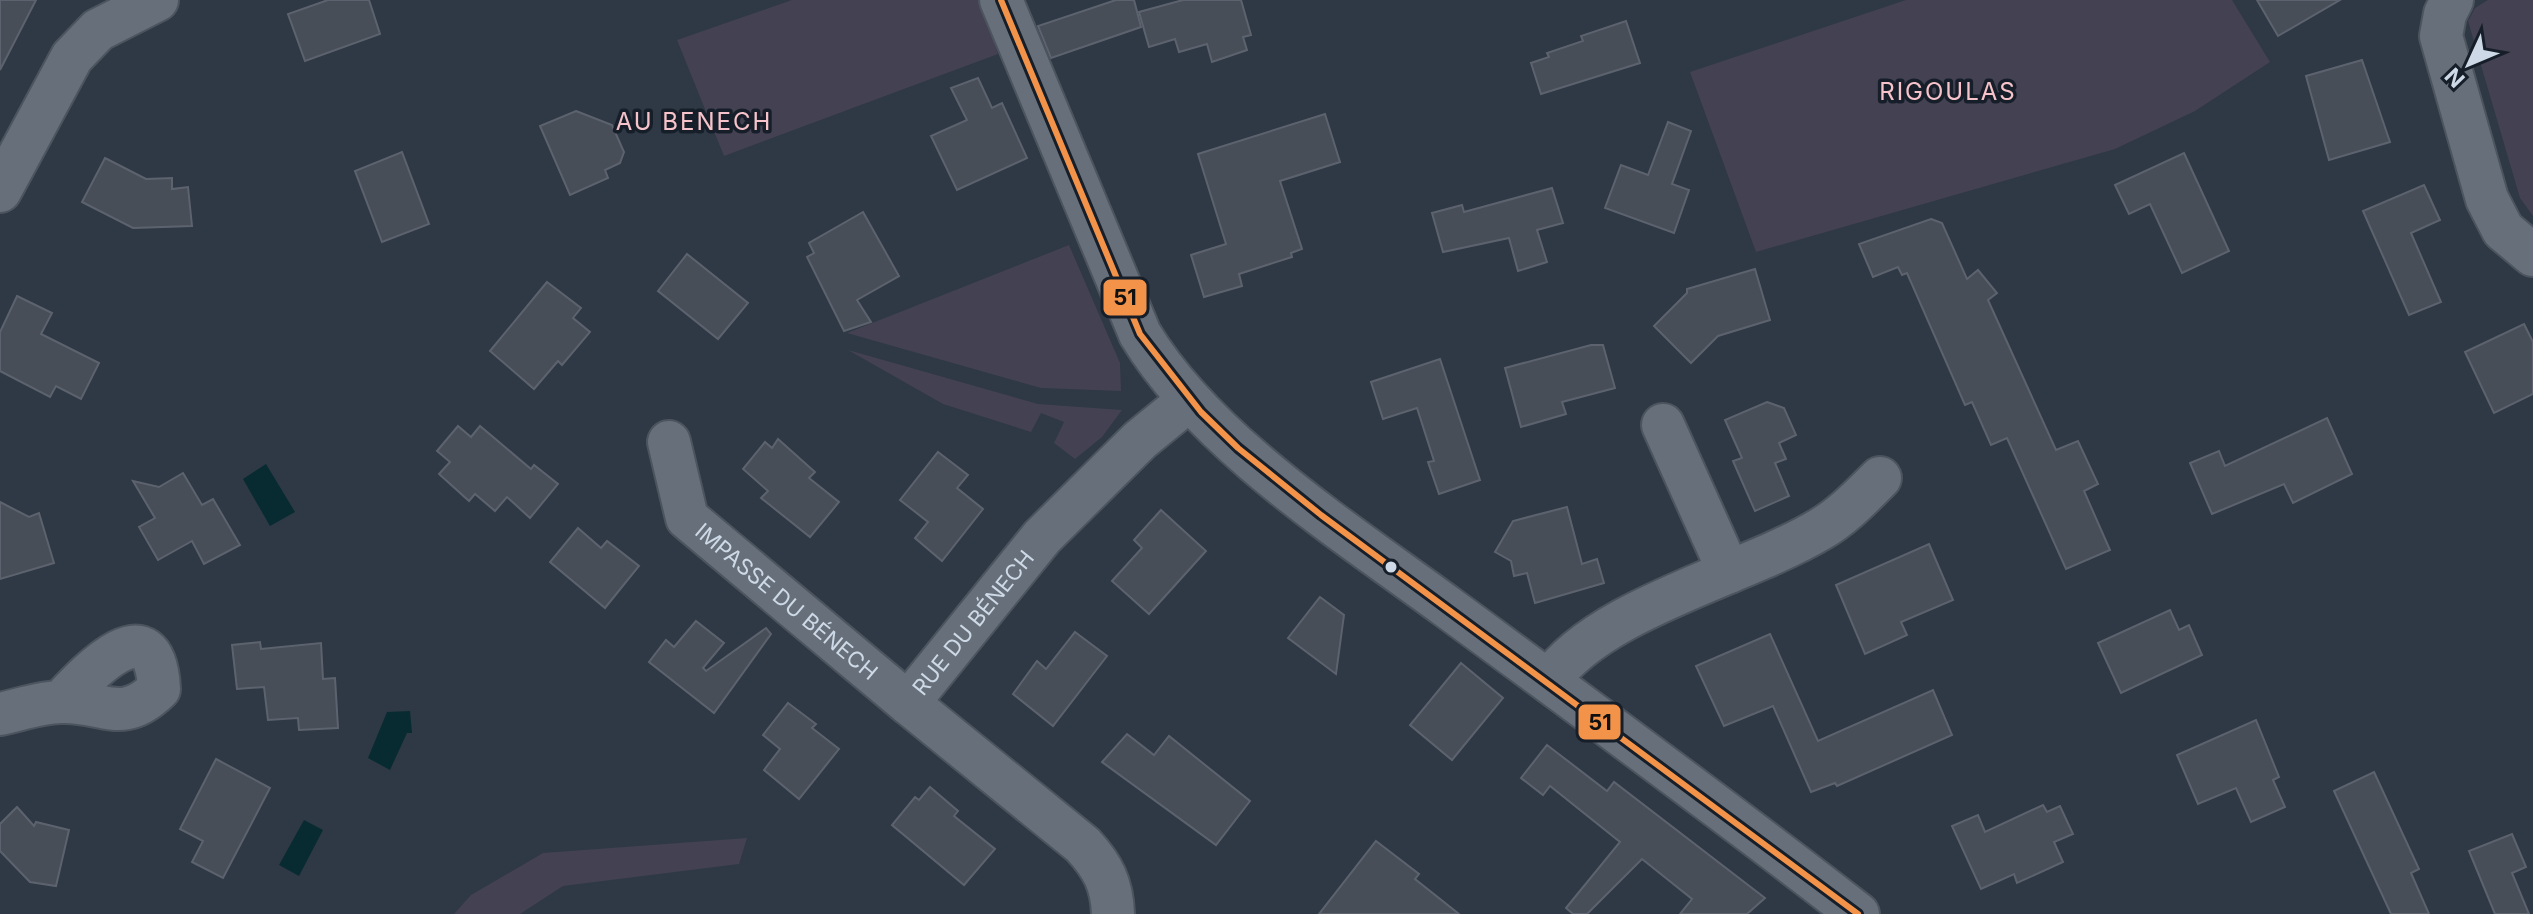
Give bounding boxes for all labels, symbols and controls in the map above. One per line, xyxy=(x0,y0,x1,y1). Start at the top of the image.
north arrow xyxy=(2429,24,2509,104)
text: N xyxy=(2439,63,2470,93)
district label: RIGOULAS xyxy=(1879,77,2017,106)
district label: AU BENECH xyxy=(616,107,772,136)
line badge: 51 xyxy=(1102,278,1148,317)
text: 51 xyxy=(1113,284,1137,310)
street label: IMPASSE DU BÉNECH xyxy=(690,518,883,685)
street label: RUE DU BÉNECH xyxy=(907,545,1039,700)
unlabelled marker xyxy=(1383,559,1399,575)
line badge: 51 xyxy=(1577,703,1622,741)
text: 51 xyxy=(1588,709,1612,735)

